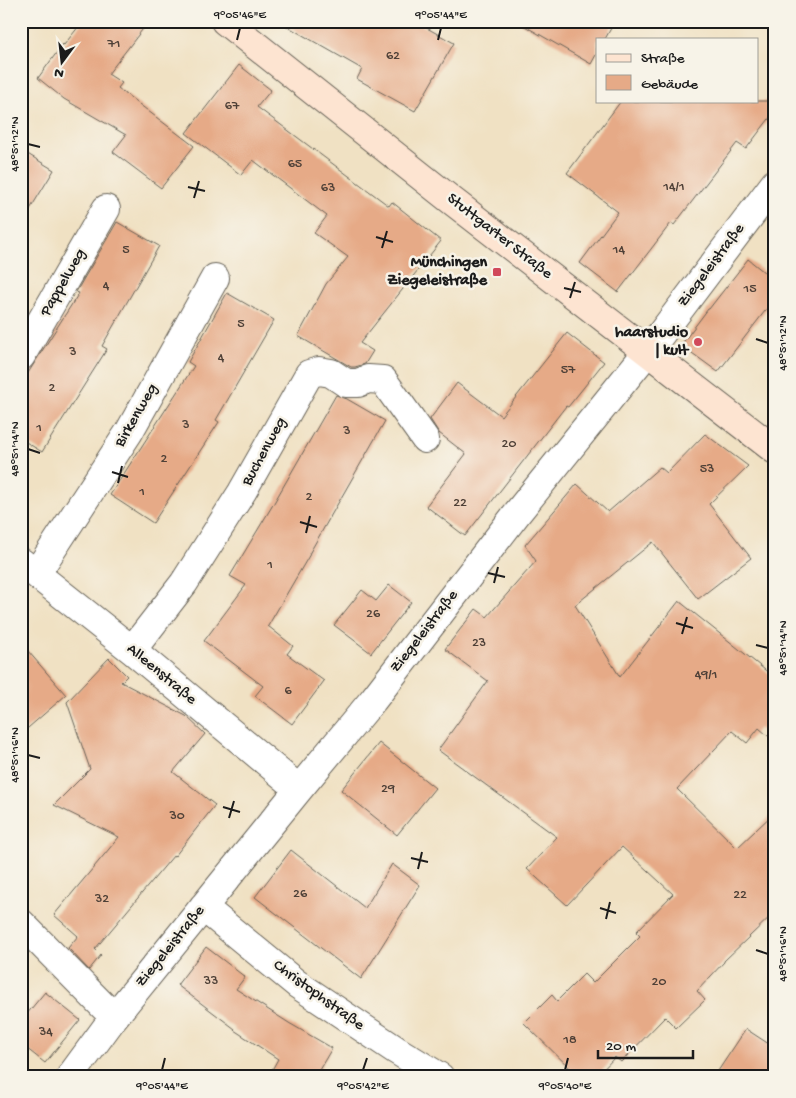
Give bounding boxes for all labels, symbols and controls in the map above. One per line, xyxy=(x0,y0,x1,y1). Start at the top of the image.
text: 9°05'46"E xyxy=(213,9,266,23)
text: 9°05'44"E xyxy=(414,9,467,23)
house number: 71 xyxy=(107,36,120,53)
north arrow xyxy=(38,38,88,88)
legend xyxy=(596,38,758,102)
house number: 62 xyxy=(386,48,400,65)
text: Straße xyxy=(641,50,685,68)
text: N xyxy=(53,63,66,82)
text: Gebäude xyxy=(641,76,698,94)
house number: 67 xyxy=(225,98,240,115)
text: 48°51'12"N xyxy=(9,116,23,172)
house number: 65 xyxy=(288,156,302,173)
house number: 14/1 xyxy=(662,179,685,196)
house number: 63 xyxy=(321,180,335,197)
street label: Stuttgarter Straße xyxy=(442,190,556,285)
street label: Ziegeleistraße xyxy=(674,220,750,312)
house number: 5 xyxy=(122,242,130,259)
house number: 14 xyxy=(612,242,626,259)
street label: Pappelweg xyxy=(37,246,91,321)
place label: Münchingen Ziegeleistraße xyxy=(387,254,488,291)
marker: Münchingen Ziegeleistraße xyxy=(491,266,503,278)
house number: 4 xyxy=(103,278,110,295)
house number: 15 xyxy=(742,281,757,298)
text: 48°51'12"N xyxy=(777,315,791,371)
house number: 5 xyxy=(237,316,245,333)
place label: haarstudio | kult xyxy=(615,324,689,361)
marker: haarstudio | kult xyxy=(692,336,704,348)
house number: 3 xyxy=(68,344,77,361)
house number: 4 xyxy=(218,350,225,367)
house number: 57 xyxy=(561,362,576,379)
house number: 2 xyxy=(49,380,56,397)
street label: Birkenweg xyxy=(111,381,163,452)
street label: Buchenweg xyxy=(238,414,292,490)
house number: 3 xyxy=(181,417,190,434)
house number: 1 xyxy=(35,420,42,437)
text: 48°51'14"N xyxy=(9,421,23,477)
house number: 3 xyxy=(342,423,351,440)
house number: 20 xyxy=(502,436,516,453)
house number: 2 xyxy=(161,451,168,468)
house number: 53 xyxy=(700,461,714,478)
house number: 1 xyxy=(138,484,145,501)
house number: 2 xyxy=(306,489,313,506)
house number: 22 xyxy=(453,495,467,512)
house number: 1 xyxy=(266,557,273,574)
street label: Ziegeleistraße xyxy=(387,586,464,677)
house number: 26 xyxy=(366,606,381,623)
text: 48°51'14"N xyxy=(777,620,791,676)
house number: 23 xyxy=(472,635,486,652)
street label: Alleenstraße xyxy=(122,640,200,710)
house number: 49/1 xyxy=(695,667,717,684)
house number: 6 xyxy=(284,683,292,700)
text: 48°51'16"N xyxy=(9,727,23,783)
house number: 29 xyxy=(381,781,395,798)
house number: 30 xyxy=(168,808,185,825)
house number: 26 xyxy=(293,886,308,903)
house number: 22 xyxy=(733,887,747,904)
house number: 32 xyxy=(94,891,109,908)
street label: Ziegeleistraße xyxy=(132,902,210,992)
text: 48°51'16"N xyxy=(777,926,791,982)
street label: Christophstraße xyxy=(269,956,368,1036)
house number: 33 xyxy=(203,973,218,990)
house number: 20 xyxy=(652,974,666,991)
house number: 34 xyxy=(38,1024,53,1041)
scale bar xyxy=(598,1028,694,1060)
house number: 18 xyxy=(562,1032,577,1049)
text: 20 m xyxy=(606,1038,636,1056)
text: 9°05'44"E xyxy=(135,1080,188,1094)
text: 9°05'42"E xyxy=(336,1080,389,1094)
text: 9°05'40"E xyxy=(538,1080,592,1094)

